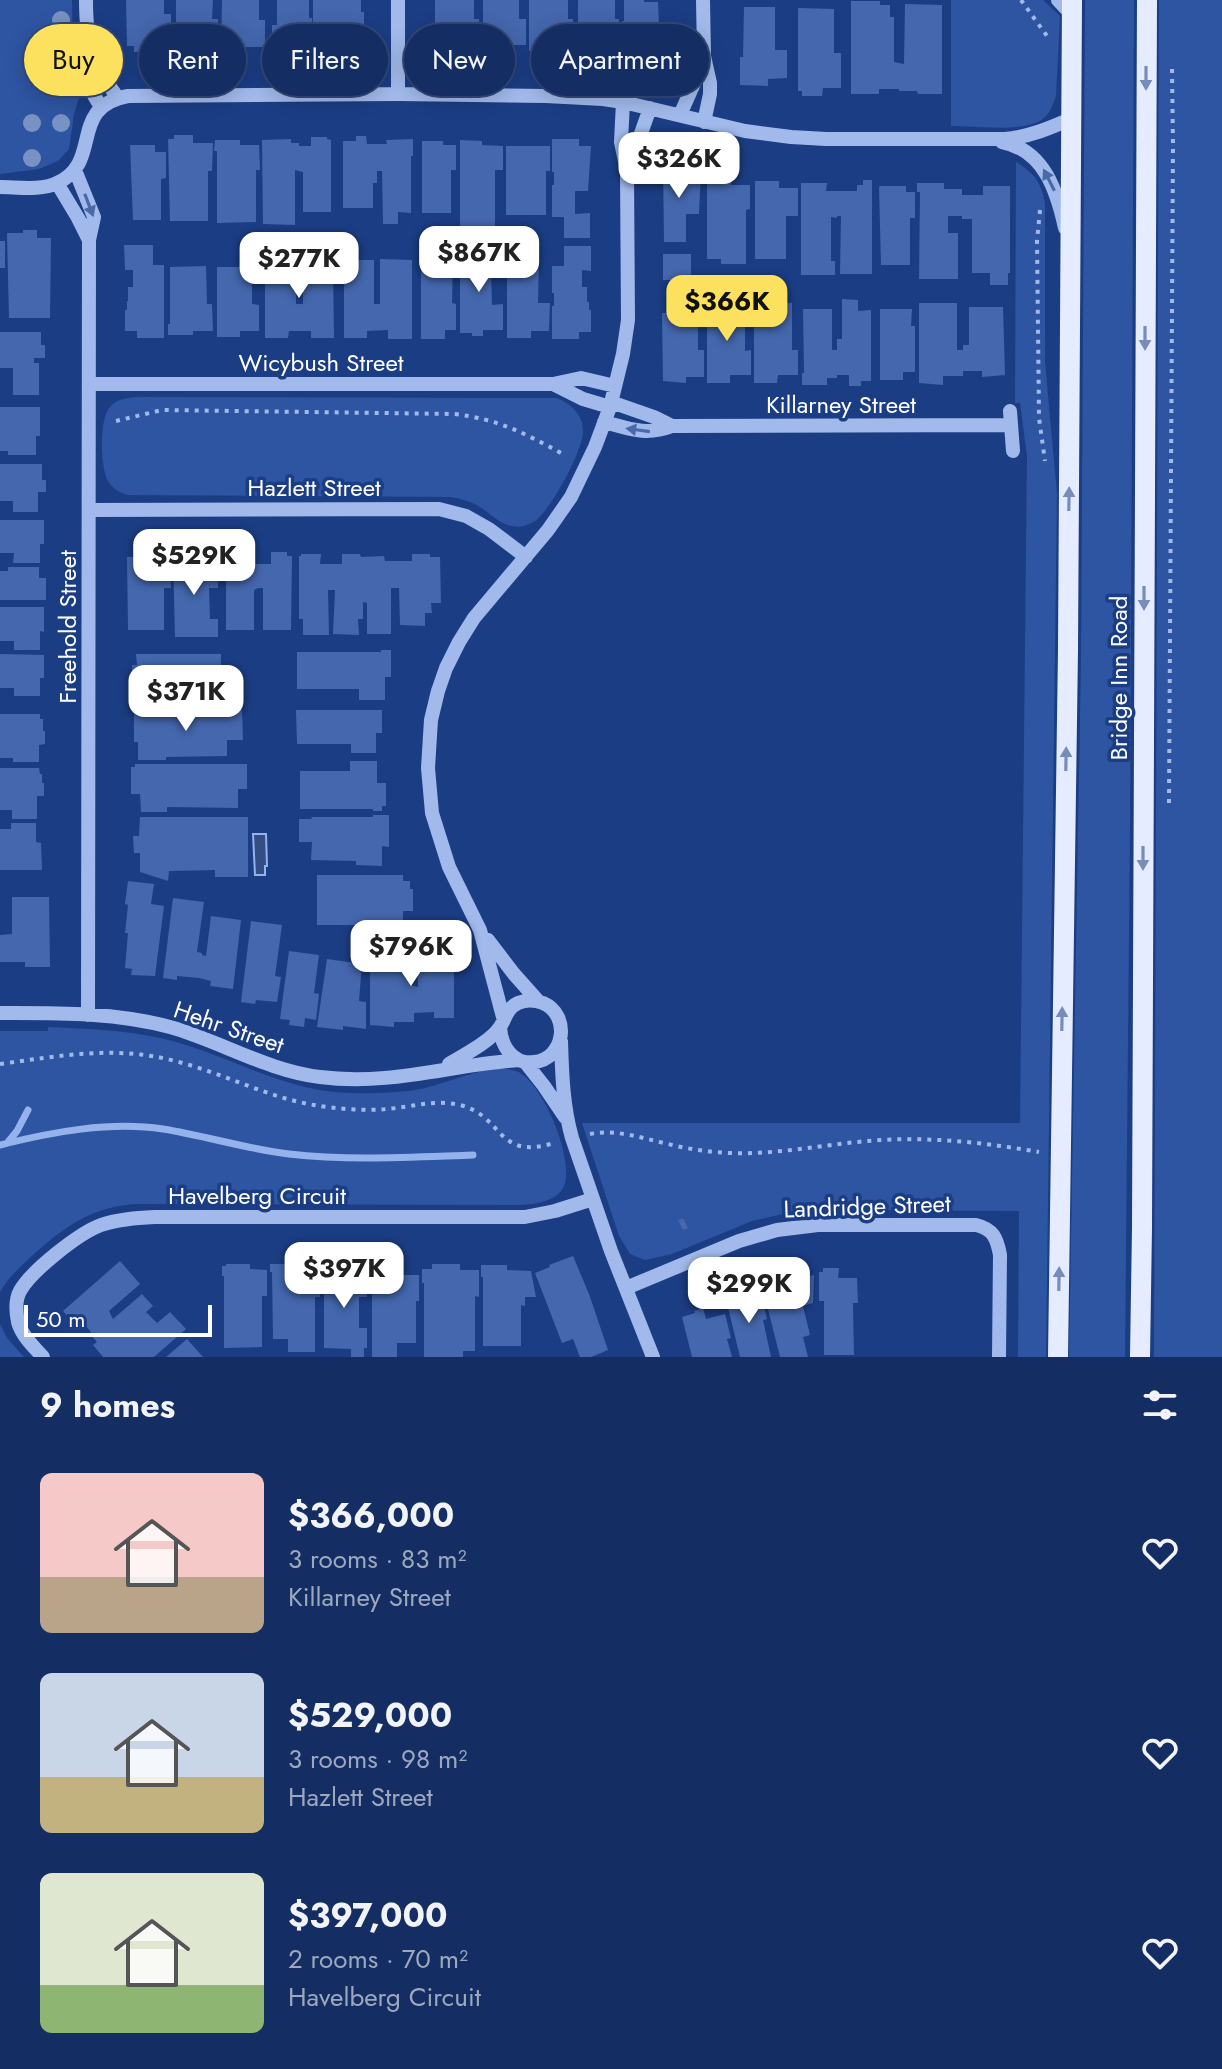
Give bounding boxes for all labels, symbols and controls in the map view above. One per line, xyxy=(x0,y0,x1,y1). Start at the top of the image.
chip: Buy xyxy=(24,24,123,96)
chip: Rent xyxy=(139,24,246,96)
chip: Filters xyxy=(262,24,388,96)
chip: New xyxy=(404,24,515,96)
chip: Apartment xyxy=(531,24,709,96)
one-way arrow xyxy=(1140,66,1152,91)
pin: $326K xyxy=(623,132,735,200)
text: $326K xyxy=(637,139,721,177)
one-way arrow xyxy=(1042,169,1056,192)
one-way arrow xyxy=(83,193,96,217)
pin: $867K xyxy=(423,226,535,294)
pin: $277K xyxy=(243,232,355,300)
text: $867K xyxy=(437,233,521,271)
text: $277K xyxy=(258,239,340,277)
pin: $366K xyxy=(671,275,783,343)
text: $366K xyxy=(684,282,770,320)
one-way arrow xyxy=(1139,326,1152,351)
street label: Wicybush Street xyxy=(238,345,404,380)
street label: Killarney Street xyxy=(766,387,916,422)
one-way arrow xyxy=(625,423,650,436)
street label: Hazlett Street xyxy=(247,470,381,505)
one-way arrow xyxy=(1063,486,1075,511)
pin: $529K xyxy=(138,529,250,597)
text: $529K xyxy=(151,536,237,574)
street label: Freehold Street xyxy=(50,550,85,704)
one-way arrow xyxy=(1138,586,1150,611)
street label: Bridge Inn Road xyxy=(1101,596,1136,760)
pin: $371K xyxy=(130,665,242,733)
text: $371K xyxy=(146,672,226,710)
one-way arrow xyxy=(1060,746,1072,771)
one-way arrow xyxy=(1137,846,1149,871)
pin: $796K xyxy=(355,920,467,988)
text: $796K xyxy=(369,927,453,965)
street label: Hehr Street xyxy=(169,992,289,1062)
one-way arrow xyxy=(1056,1006,1068,1031)
street label: Havelberg Circuit xyxy=(168,1178,346,1213)
street label: Landridge Street xyxy=(783,1186,951,1226)
pin: $397K xyxy=(288,1242,400,1310)
text: $397K xyxy=(303,1249,385,1287)
pin: $299K xyxy=(693,1257,805,1325)
text: $299K xyxy=(706,1264,792,1302)
one-way arrow xyxy=(1053,1266,1065,1291)
scale bar xyxy=(24,1301,212,1337)
text: 50 m xyxy=(36,1303,85,1335)
text: 9 homes xyxy=(40,1381,175,1430)
icon: filters xyxy=(1138,1383,1182,1427)
text: $366,000 xyxy=(288,1491,454,1540)
icon: home xyxy=(104,1505,200,1601)
icon: heart xyxy=(1138,1531,1182,1575)
text: 3 rooms · 83 m² xyxy=(288,1540,467,1578)
text: Killarney Street xyxy=(288,1578,451,1616)
text: $529,000 xyxy=(288,1691,452,1740)
icon: home xyxy=(104,1705,200,1801)
icon: heart xyxy=(1138,1731,1182,1775)
text: 3 rooms · 98 m² xyxy=(288,1740,467,1778)
text: Hazlett Street xyxy=(288,1778,433,1816)
text: $397,000 xyxy=(288,1891,448,1940)
icon: home xyxy=(104,1905,200,2001)
icon: heart xyxy=(1138,1931,1182,1975)
text: 2 rooms · 70 m² xyxy=(288,1940,468,1978)
text: Havelberg Circuit xyxy=(288,1978,481,2016)

